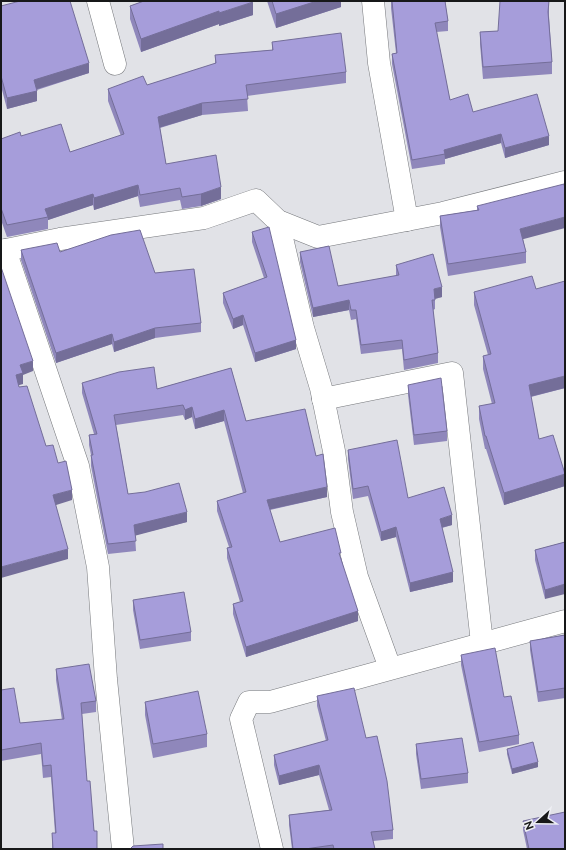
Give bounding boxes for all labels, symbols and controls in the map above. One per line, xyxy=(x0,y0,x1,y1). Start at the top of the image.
north arrow xyxy=(518,802,558,842)
text: N xyxy=(522,819,537,832)

